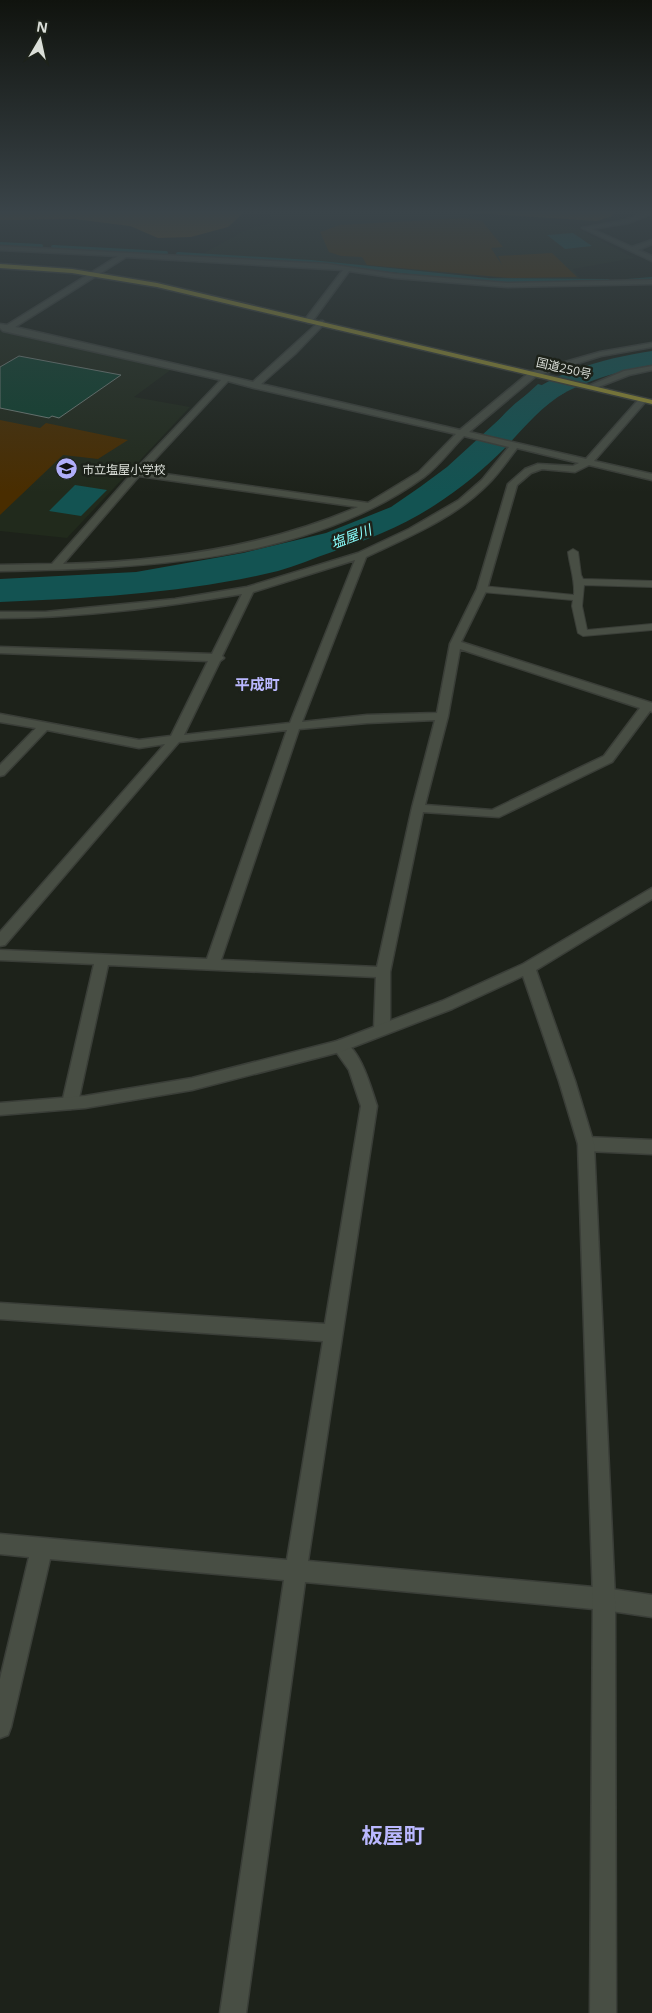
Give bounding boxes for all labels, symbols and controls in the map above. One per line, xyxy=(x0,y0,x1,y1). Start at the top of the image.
north arrow xyxy=(15,15,65,65)
text: N xyxy=(35,16,49,37)
street label: 国道250号 xyxy=(535,353,593,383)
school or university icon: 市立塩屋小学校 xyxy=(54,457,78,481)
place label: 市立塩屋小学校 xyxy=(82,461,166,478)
water label: 塩屋川 xyxy=(328,519,376,552)
district label: 平成町 xyxy=(234,674,280,694)
district label: 板屋町 xyxy=(362,1821,425,1849)

